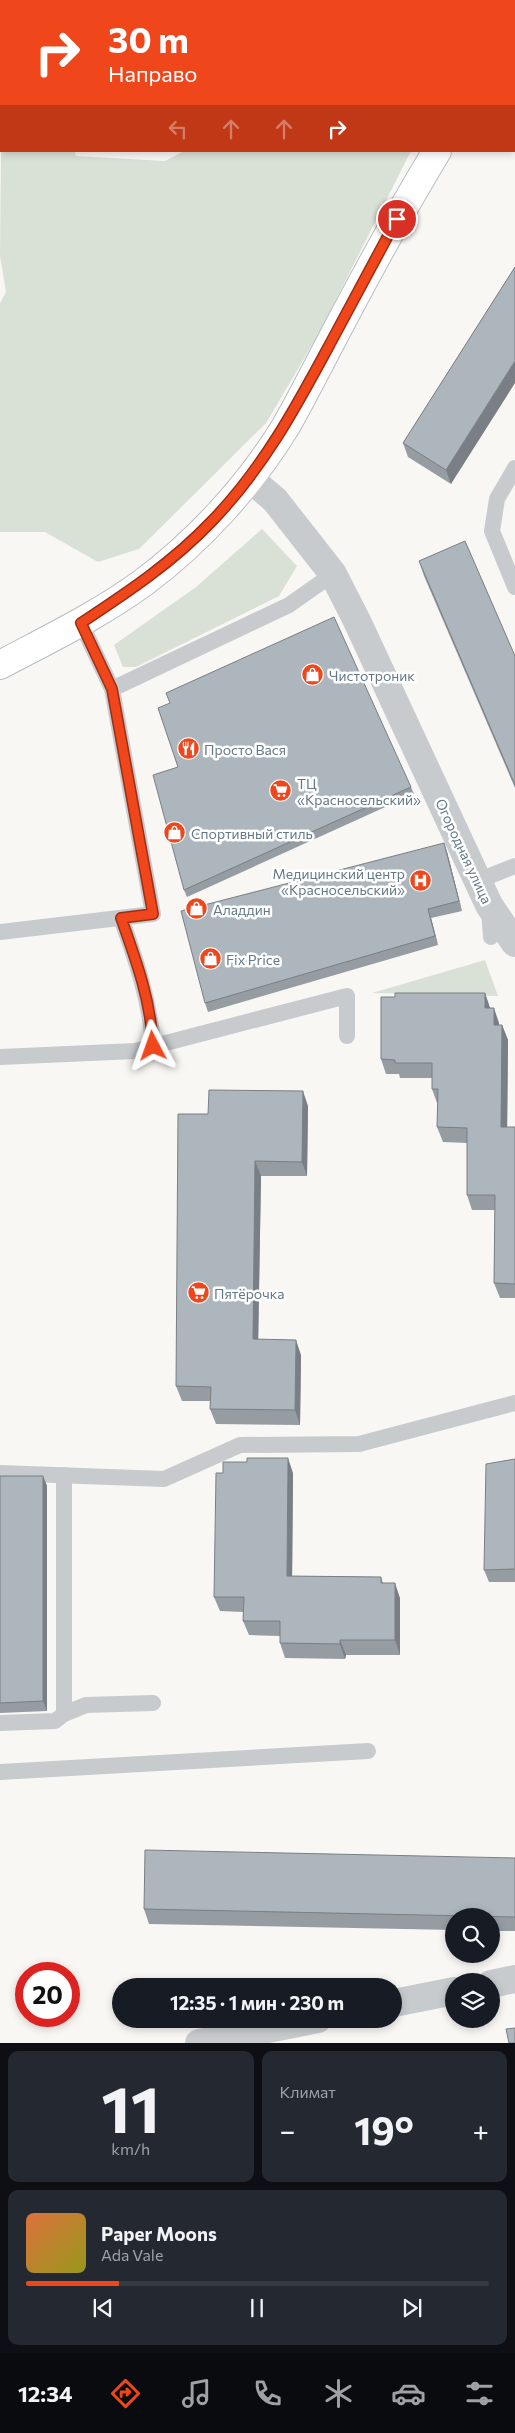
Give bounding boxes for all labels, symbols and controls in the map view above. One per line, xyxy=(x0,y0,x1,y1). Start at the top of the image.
text: 30 m xyxy=(108,17,189,60)
icon: right xyxy=(25,20,90,85)
text: Направо xyxy=(108,60,198,87)
icon: left xyxy=(164,115,192,143)
icon: ahead xyxy=(217,115,245,143)
icon: ahead xyxy=(270,115,298,143)
icon: right xyxy=(323,115,351,143)
pin xyxy=(376,198,418,240)
icon: arrive xyxy=(383,205,411,233)
shop icon: Чистотроник xyxy=(301,663,325,687)
place label: Чистотроник xyxy=(329,667,415,684)
restaurant icon: Просто Вася xyxy=(176,737,200,761)
place label: Просто Вася xyxy=(204,741,286,758)
place label: ТЦ «Красносельский» xyxy=(297,775,421,808)
supermarket icon: ТЦ «Красносельский» xyxy=(269,779,293,803)
street label: Огородная улица xyxy=(432,796,496,906)
shop icon: Спортивный стиль xyxy=(163,821,187,845)
place label: Спортивный стиль xyxy=(191,825,313,842)
place label: Медицинский центр «Красносельский» xyxy=(272,865,405,898)
hospital icon: Медицинский центр «Красносельский» xyxy=(409,869,433,893)
shop icon: Аладдин xyxy=(185,897,209,921)
place label: Аладдин xyxy=(213,901,271,918)
shop icon: Fix Price xyxy=(198,947,222,971)
place label: Fix Price xyxy=(226,951,280,968)
position arrow xyxy=(126,1019,178,1071)
supermarket icon: Пятёрочка xyxy=(186,1281,210,1305)
place label: Пятёрочка xyxy=(214,1285,284,1302)
map controls xyxy=(445,1908,500,2028)
button: search xyxy=(445,1908,500,1963)
speed limit sign: 20 xyxy=(15,1962,80,2027)
button: layers xyxy=(445,1973,500,2028)
text: 12:35 · 1 мин · 230 m xyxy=(170,1991,344,2014)
text: 11 xyxy=(101,2067,160,2146)
text: Климат xyxy=(280,2082,336,2101)
text: 19° xyxy=(354,2106,414,2153)
text: − xyxy=(280,2113,295,2147)
text: + xyxy=(473,2113,489,2147)
text: km/h xyxy=(111,2139,150,2158)
text: Paper Moons xyxy=(101,2222,217,2245)
text: Ada Vale xyxy=(101,2245,163,2264)
icon: previous xyxy=(89,2294,117,2322)
icon: pause xyxy=(243,2294,271,2322)
icon: next xyxy=(398,2294,426,2322)
icon: directions xyxy=(108,2376,143,2411)
icon: music xyxy=(179,2376,214,2411)
icon: phone xyxy=(250,2376,285,2411)
icon: climate xyxy=(321,2376,356,2411)
icon: car xyxy=(391,2376,426,2411)
icon: filters xyxy=(462,2376,497,2411)
text: 12:34 xyxy=(18,2380,72,2407)

